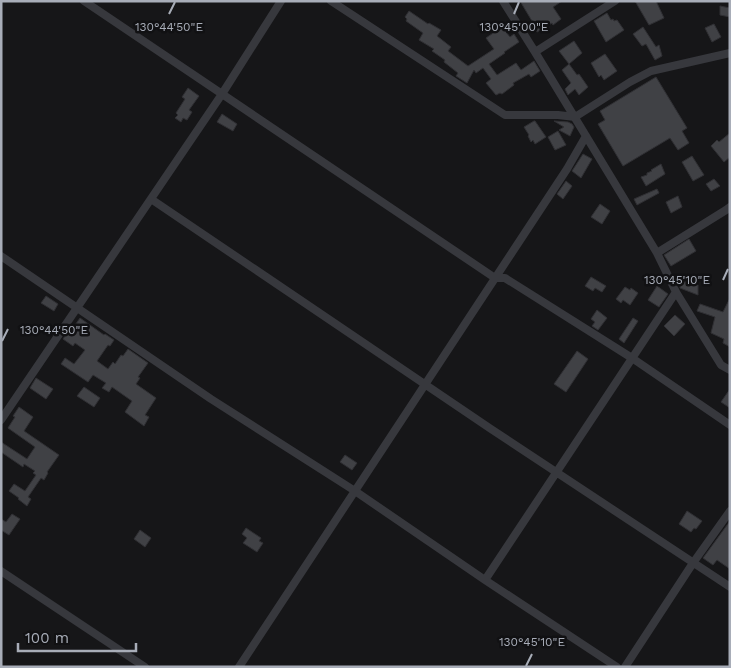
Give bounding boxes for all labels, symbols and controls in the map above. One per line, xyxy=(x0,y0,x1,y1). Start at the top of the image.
text: 130°44'50"E xyxy=(135,20,203,34)
text: 130°45'00"E xyxy=(480,20,549,34)
text: 130°45'10"E xyxy=(644,273,710,287)
text: 130°44'50"E xyxy=(20,323,88,337)
scale bar xyxy=(18,620,135,652)
text: 100 m xyxy=(25,629,69,647)
text: 130°45'10"E xyxy=(499,635,565,649)

